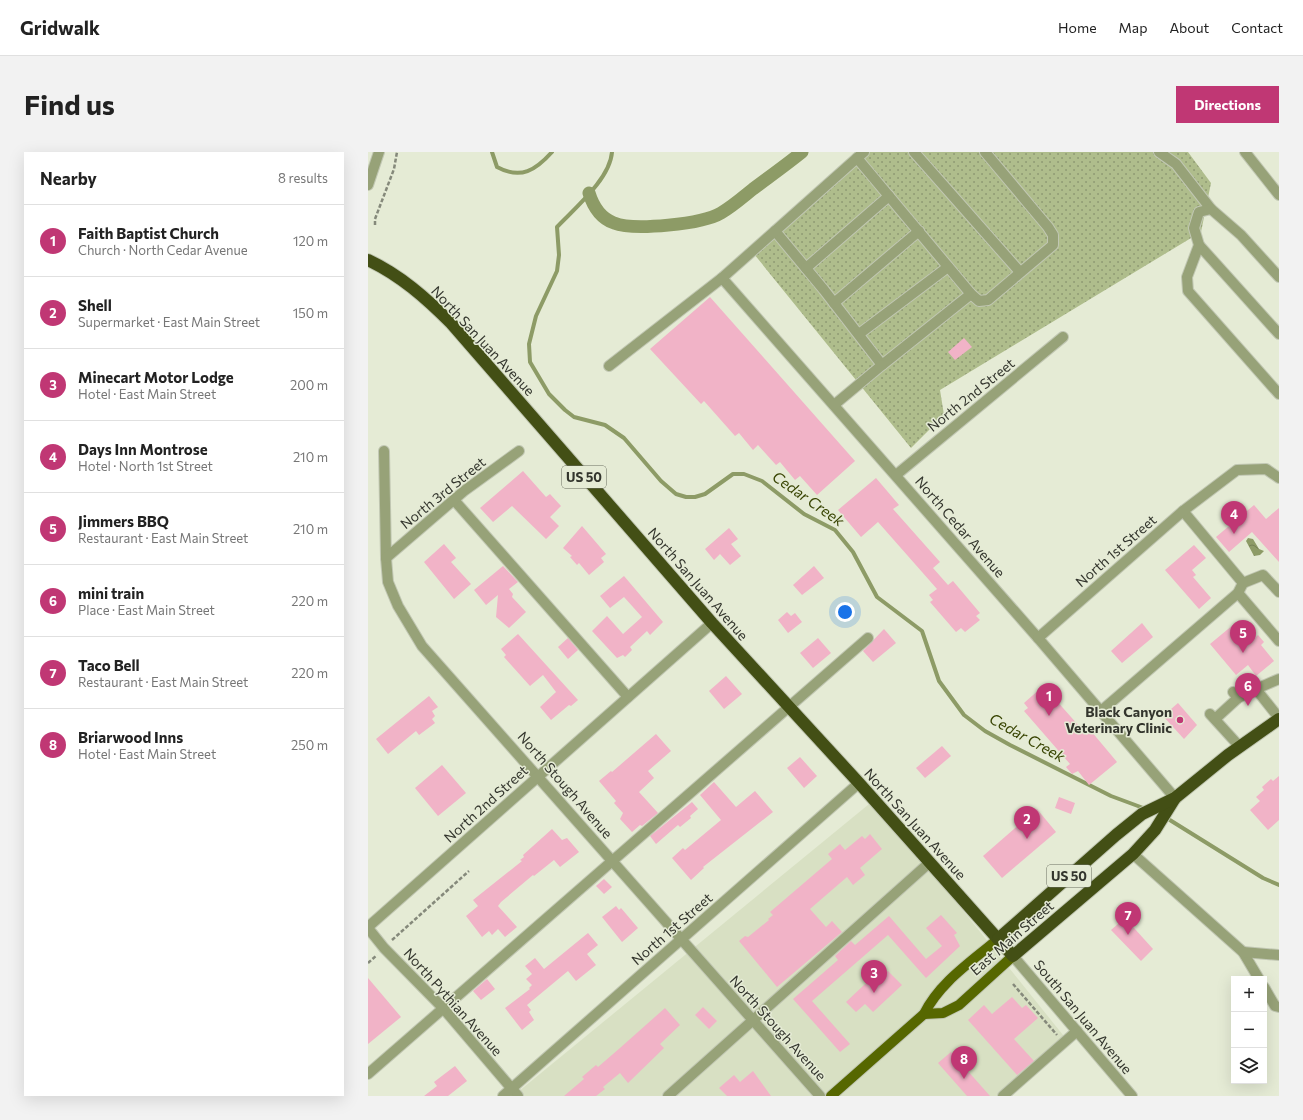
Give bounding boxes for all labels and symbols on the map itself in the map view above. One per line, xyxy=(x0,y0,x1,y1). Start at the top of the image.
street label: North San Juan Avenue xyxy=(428,282,539,399)
street label: North 2nd Street xyxy=(924,354,1018,435)
street label: North 3rd Street xyxy=(397,453,489,532)
road number: US 50 xyxy=(562,466,606,488)
water label: Cedar Creek xyxy=(769,467,849,530)
street label: North Cedar Avenue xyxy=(912,473,1009,581)
pin: 4 xyxy=(1221,501,1247,534)
street label: North 1st Street xyxy=(1072,511,1160,590)
street label: North San Juan Avenue xyxy=(645,524,752,644)
your location xyxy=(835,602,855,622)
pin: 5 xyxy=(1230,620,1256,653)
pin: 6 xyxy=(1235,673,1261,706)
pin: 1 xyxy=(1036,683,1062,716)
place label: Black Canyon Veterinary Clinic xyxy=(1065,703,1172,736)
water label: Cedar Creek xyxy=(987,709,1069,766)
marker: Black Canyon Veterinary Clinic xyxy=(1175,715,1185,725)
street label: North Stough Avenue xyxy=(514,728,616,841)
street label: North 2nd Street xyxy=(440,761,531,846)
street label: North San Juan Avenue xyxy=(861,765,970,883)
pin: 2 xyxy=(1014,806,1040,839)
road number: US 50 xyxy=(1047,865,1091,887)
street label: North 1st Street xyxy=(628,889,716,968)
street label: East Main Street xyxy=(967,897,1057,978)
pin: 7 xyxy=(1115,902,1141,935)
street label: North Pythian Avenue xyxy=(401,944,506,1059)
street label: South San Juan Avenue xyxy=(1031,956,1136,1077)
pin: 3 xyxy=(861,960,887,993)
street label: North Stough Avenue xyxy=(727,972,830,1084)
pin: 8 xyxy=(951,1046,977,1079)

